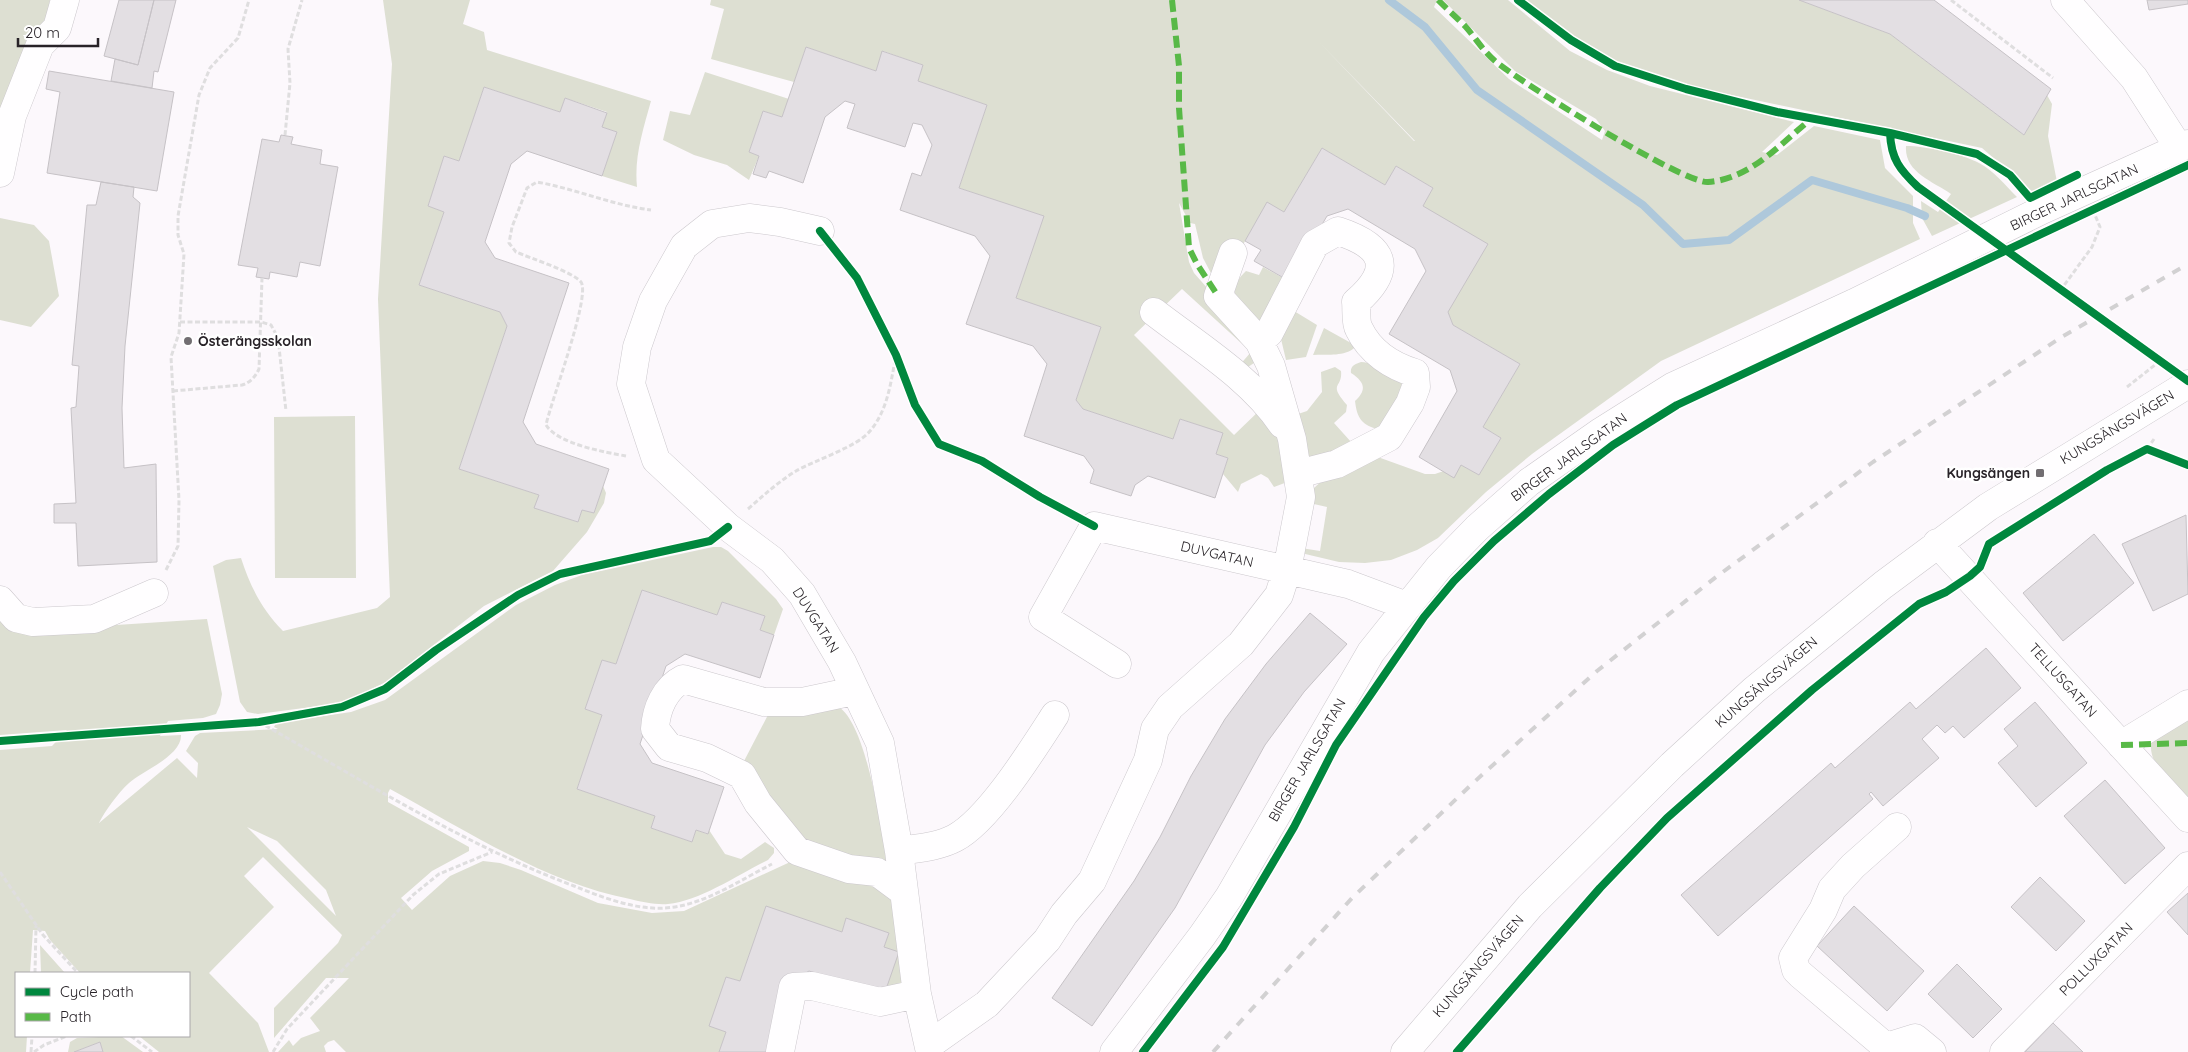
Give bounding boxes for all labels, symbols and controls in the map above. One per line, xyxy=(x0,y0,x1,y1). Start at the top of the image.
scale bar xyxy=(18,15,98,47)
text: 20 m xyxy=(25,23,60,42)
street label: BIRGER JARLSGATAN xyxy=(2007,159,2141,235)
place label: Österängsskolan xyxy=(198,332,312,350)
marker: Österängsskolan xyxy=(182,335,194,347)
street label: KUNGSÄNGSVÄGEN xyxy=(2057,386,2177,468)
street label: BIRGER JARLSGATAN xyxy=(1507,409,1631,505)
place label: Kungsängen xyxy=(1946,464,2030,482)
marker: Kungsängen xyxy=(2034,467,2046,479)
street label: DUVGATAN xyxy=(1179,537,1255,571)
street label: DUVGATAN xyxy=(789,584,843,656)
street label: KUNGSÄNGSVÄGEN xyxy=(1711,633,1821,731)
street label: TELLUSGATAN xyxy=(2025,639,2101,721)
street label: BIRGER JARLSGATAN xyxy=(1264,695,1350,825)
street label: KUNGSÄNGSVÄGEN xyxy=(1429,911,1527,1021)
street label: POLLUXGATAN xyxy=(2055,918,2137,1000)
legend xyxy=(15,972,190,1037)
text: Cycle path xyxy=(60,982,134,1001)
text: Path xyxy=(60,1007,92,1026)

